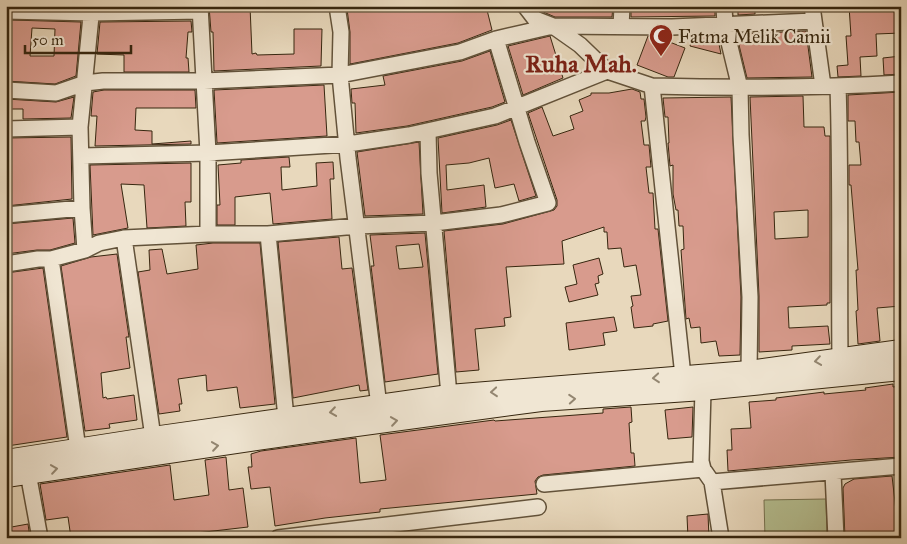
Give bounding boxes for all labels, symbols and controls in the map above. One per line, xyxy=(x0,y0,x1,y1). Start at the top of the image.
scale bar xyxy=(25,22,131,54)
mosque icon: Fatma Melik Camii xyxy=(648,23,674,57)
place label: Fatma Melik Camii xyxy=(678,25,831,48)
text: 50 m xyxy=(32,31,64,49)
district label: Ruha Mah. xyxy=(525,49,637,79)
one-way arrow xyxy=(813,356,822,366)
one-way arrow xyxy=(652,373,660,384)
one-way arrow xyxy=(490,386,498,397)
one-way arrow xyxy=(568,394,576,405)
one-way arrow xyxy=(329,406,337,417)
one-way arrow xyxy=(390,416,398,427)
one-way arrow xyxy=(212,441,220,452)
one-way arrow xyxy=(50,465,59,475)

